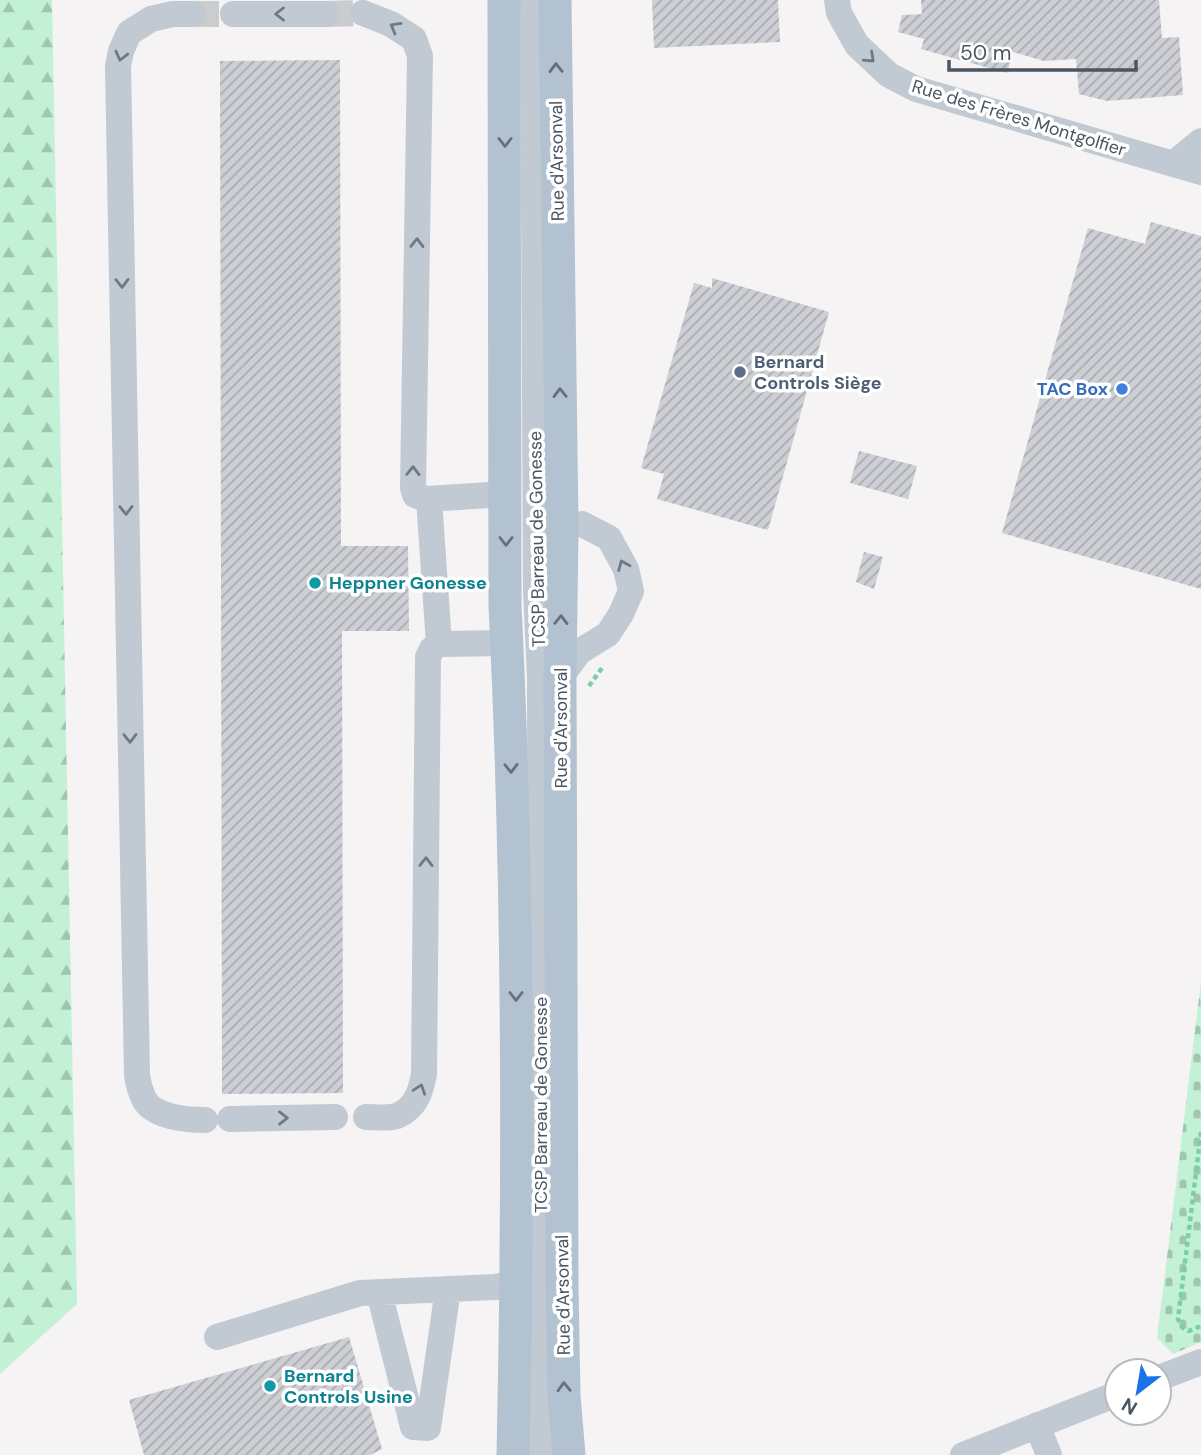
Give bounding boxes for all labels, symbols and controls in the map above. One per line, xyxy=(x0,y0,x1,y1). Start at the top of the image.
one-way arrow xyxy=(274,6,285,22)
one-way arrow xyxy=(389,22,402,35)
scale bar xyxy=(949,28,1136,72)
text: 50 m xyxy=(960,39,1011,67)
one-way arrow xyxy=(115,49,129,61)
one-way arrow xyxy=(862,49,875,62)
one-way arrow xyxy=(548,62,564,72)
street label: Rue des Frères Montgolfier xyxy=(909,74,1129,162)
street label: Rue d'Arsonval xyxy=(544,101,570,221)
one-way arrow xyxy=(497,137,513,147)
one-way arrow xyxy=(409,237,424,248)
one-way arrow xyxy=(114,278,130,288)
place label: Bernard Controls Siège xyxy=(754,350,882,395)
marker: Bernard Controls Siège xyxy=(732,364,748,380)
place label: TAC Box xyxy=(1037,377,1108,401)
marker: TAC Box xyxy=(1114,381,1130,397)
one-way arrow xyxy=(552,387,568,398)
street label: TCSP Barreau de Gonesse xyxy=(523,431,551,647)
one-way arrow xyxy=(405,465,421,475)
one-way arrow xyxy=(119,505,134,516)
one-way arrow xyxy=(498,536,514,546)
one-way arrow xyxy=(617,560,631,573)
place label: Heppner Gonesse xyxy=(329,571,487,595)
marker: Heppner Gonesse xyxy=(307,575,323,591)
one-way arrow xyxy=(553,615,569,625)
street label: Rue d'Arsonval xyxy=(549,668,573,788)
one-way arrow xyxy=(123,732,138,743)
one-way arrow xyxy=(504,763,519,774)
one-way arrow xyxy=(418,857,434,867)
one-way arrow xyxy=(508,991,524,1001)
street label: TCSP Barreau de Gonesse xyxy=(529,997,553,1213)
one-way arrow xyxy=(412,1083,426,1096)
one-way arrow xyxy=(278,1111,289,1126)
street label: Rue d'Arsonval xyxy=(550,1235,576,1355)
north arrow xyxy=(1103,1357,1173,1427)
place label: Bernard Controls Usine xyxy=(284,1364,413,1409)
marker: Bernard Controls Usine xyxy=(262,1378,278,1394)
one-way arrow xyxy=(557,1381,572,1392)
text: N xyxy=(1117,1392,1142,1420)

